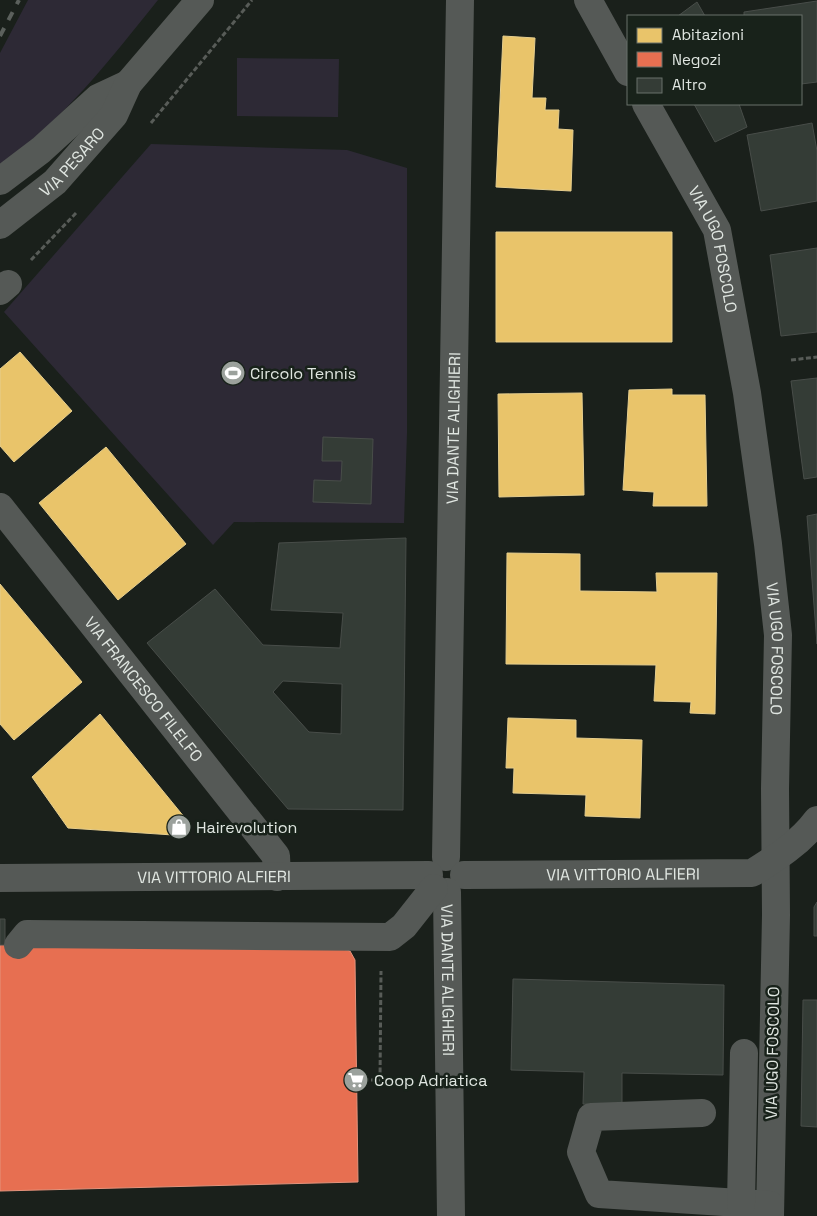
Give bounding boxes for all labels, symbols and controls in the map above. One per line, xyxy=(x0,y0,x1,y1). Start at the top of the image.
legend xyxy=(627,15,802,105)
text: Abitazioni xyxy=(672,25,744,44)
text: Negozi xyxy=(672,50,721,69)
text: Altro xyxy=(672,75,707,94)
street label: VIA PESARO xyxy=(35,123,109,201)
street label: VIA UGO FOSCOLO xyxy=(683,182,742,315)
street label: VIA DANTE ALIGHIERI xyxy=(442,352,465,504)
sports icon: Circolo Tennis xyxy=(220,360,246,386)
place label: Circolo Tennis xyxy=(250,363,356,384)
street label: VIA UGO FOSCOLO xyxy=(761,581,788,715)
street label: VIA FRANCESCO FILELFO xyxy=(80,612,208,766)
shop icon: Hairevolution xyxy=(166,814,192,840)
place label: Hairevolution xyxy=(196,817,297,838)
street label: VIA VITTORIO ALFIERI xyxy=(546,863,700,885)
street label: VIA VITTORIO ALFIERI xyxy=(137,866,291,888)
street label: VIA DANTE ALIGHIERI xyxy=(436,904,459,1056)
street label: VIA UGO FOSCOLO xyxy=(761,986,784,1120)
supermarket icon: Coop Adriatica xyxy=(343,1067,369,1093)
place label: Coop Adriatica xyxy=(374,1070,487,1091)

